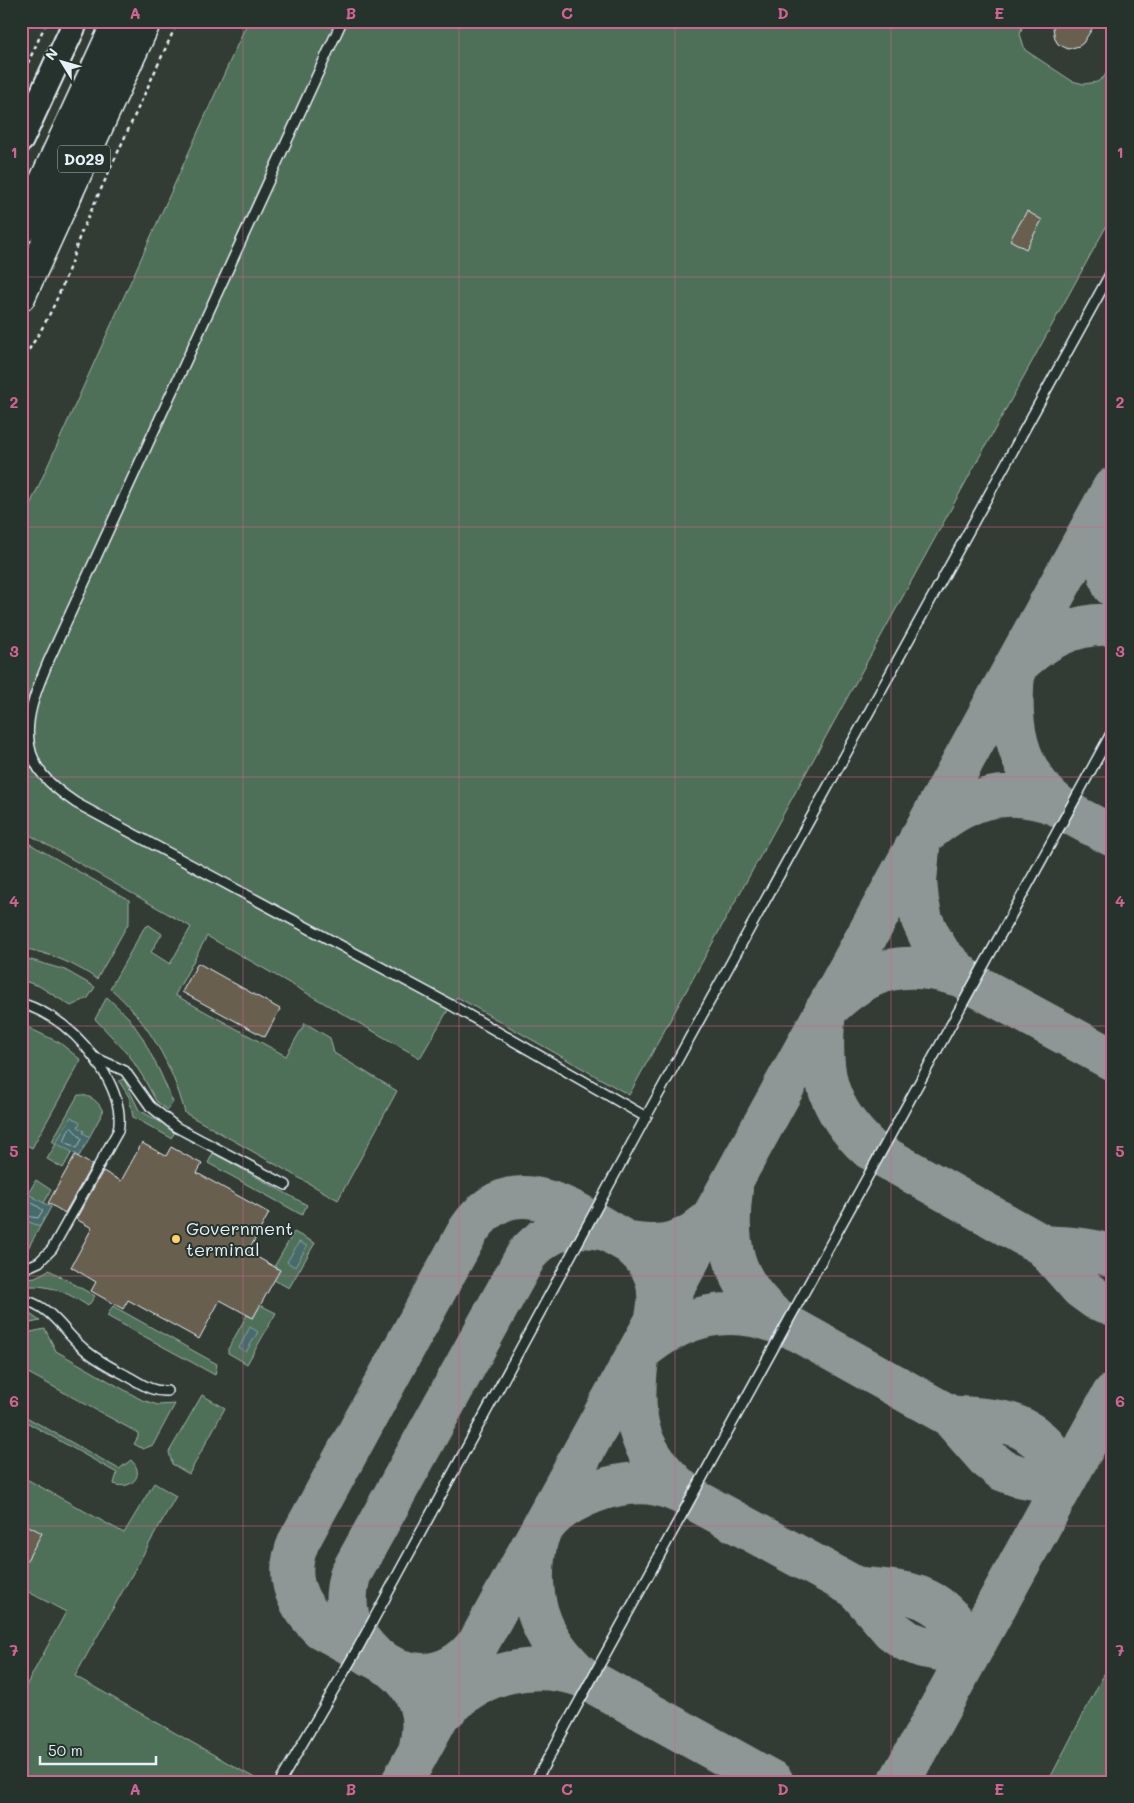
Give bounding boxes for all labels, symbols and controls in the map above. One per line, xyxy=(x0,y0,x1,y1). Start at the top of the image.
text: A xyxy=(129,2,141,23)
text: B xyxy=(346,2,356,23)
text: C xyxy=(561,2,573,23)
text: D xyxy=(777,2,789,23)
text: E xyxy=(994,2,1004,23)
north arrow xyxy=(38,38,88,88)
text: N xyxy=(40,44,62,64)
text: 1 xyxy=(10,141,18,162)
text: 1 xyxy=(1116,141,1124,162)
road number: D029 xyxy=(58,146,110,172)
text: 2 xyxy=(10,391,19,412)
text: 2 xyxy=(1116,391,1125,412)
text: 3 xyxy=(9,640,19,661)
text: 3 xyxy=(1115,640,1125,661)
text: 4 xyxy=(9,890,19,911)
text: 4 xyxy=(1115,890,1125,911)
text: 5 xyxy=(9,1140,19,1161)
text: 5 xyxy=(1115,1140,1125,1161)
place label: Government terminal xyxy=(186,1216,293,1261)
marker: Government terminal xyxy=(170,1233,182,1245)
text: 6 xyxy=(9,1390,19,1411)
text: 6 xyxy=(1115,1390,1125,1411)
text: 7 xyxy=(10,1639,19,1660)
text: 7 xyxy=(1116,1639,1125,1660)
scale bar xyxy=(40,1733,156,1765)
text: 50 m xyxy=(48,1740,83,1760)
text: A xyxy=(129,1778,141,1799)
text: B xyxy=(346,1778,356,1799)
text: C xyxy=(561,1778,573,1799)
text: D xyxy=(777,1778,789,1799)
text: E xyxy=(994,1778,1004,1799)

